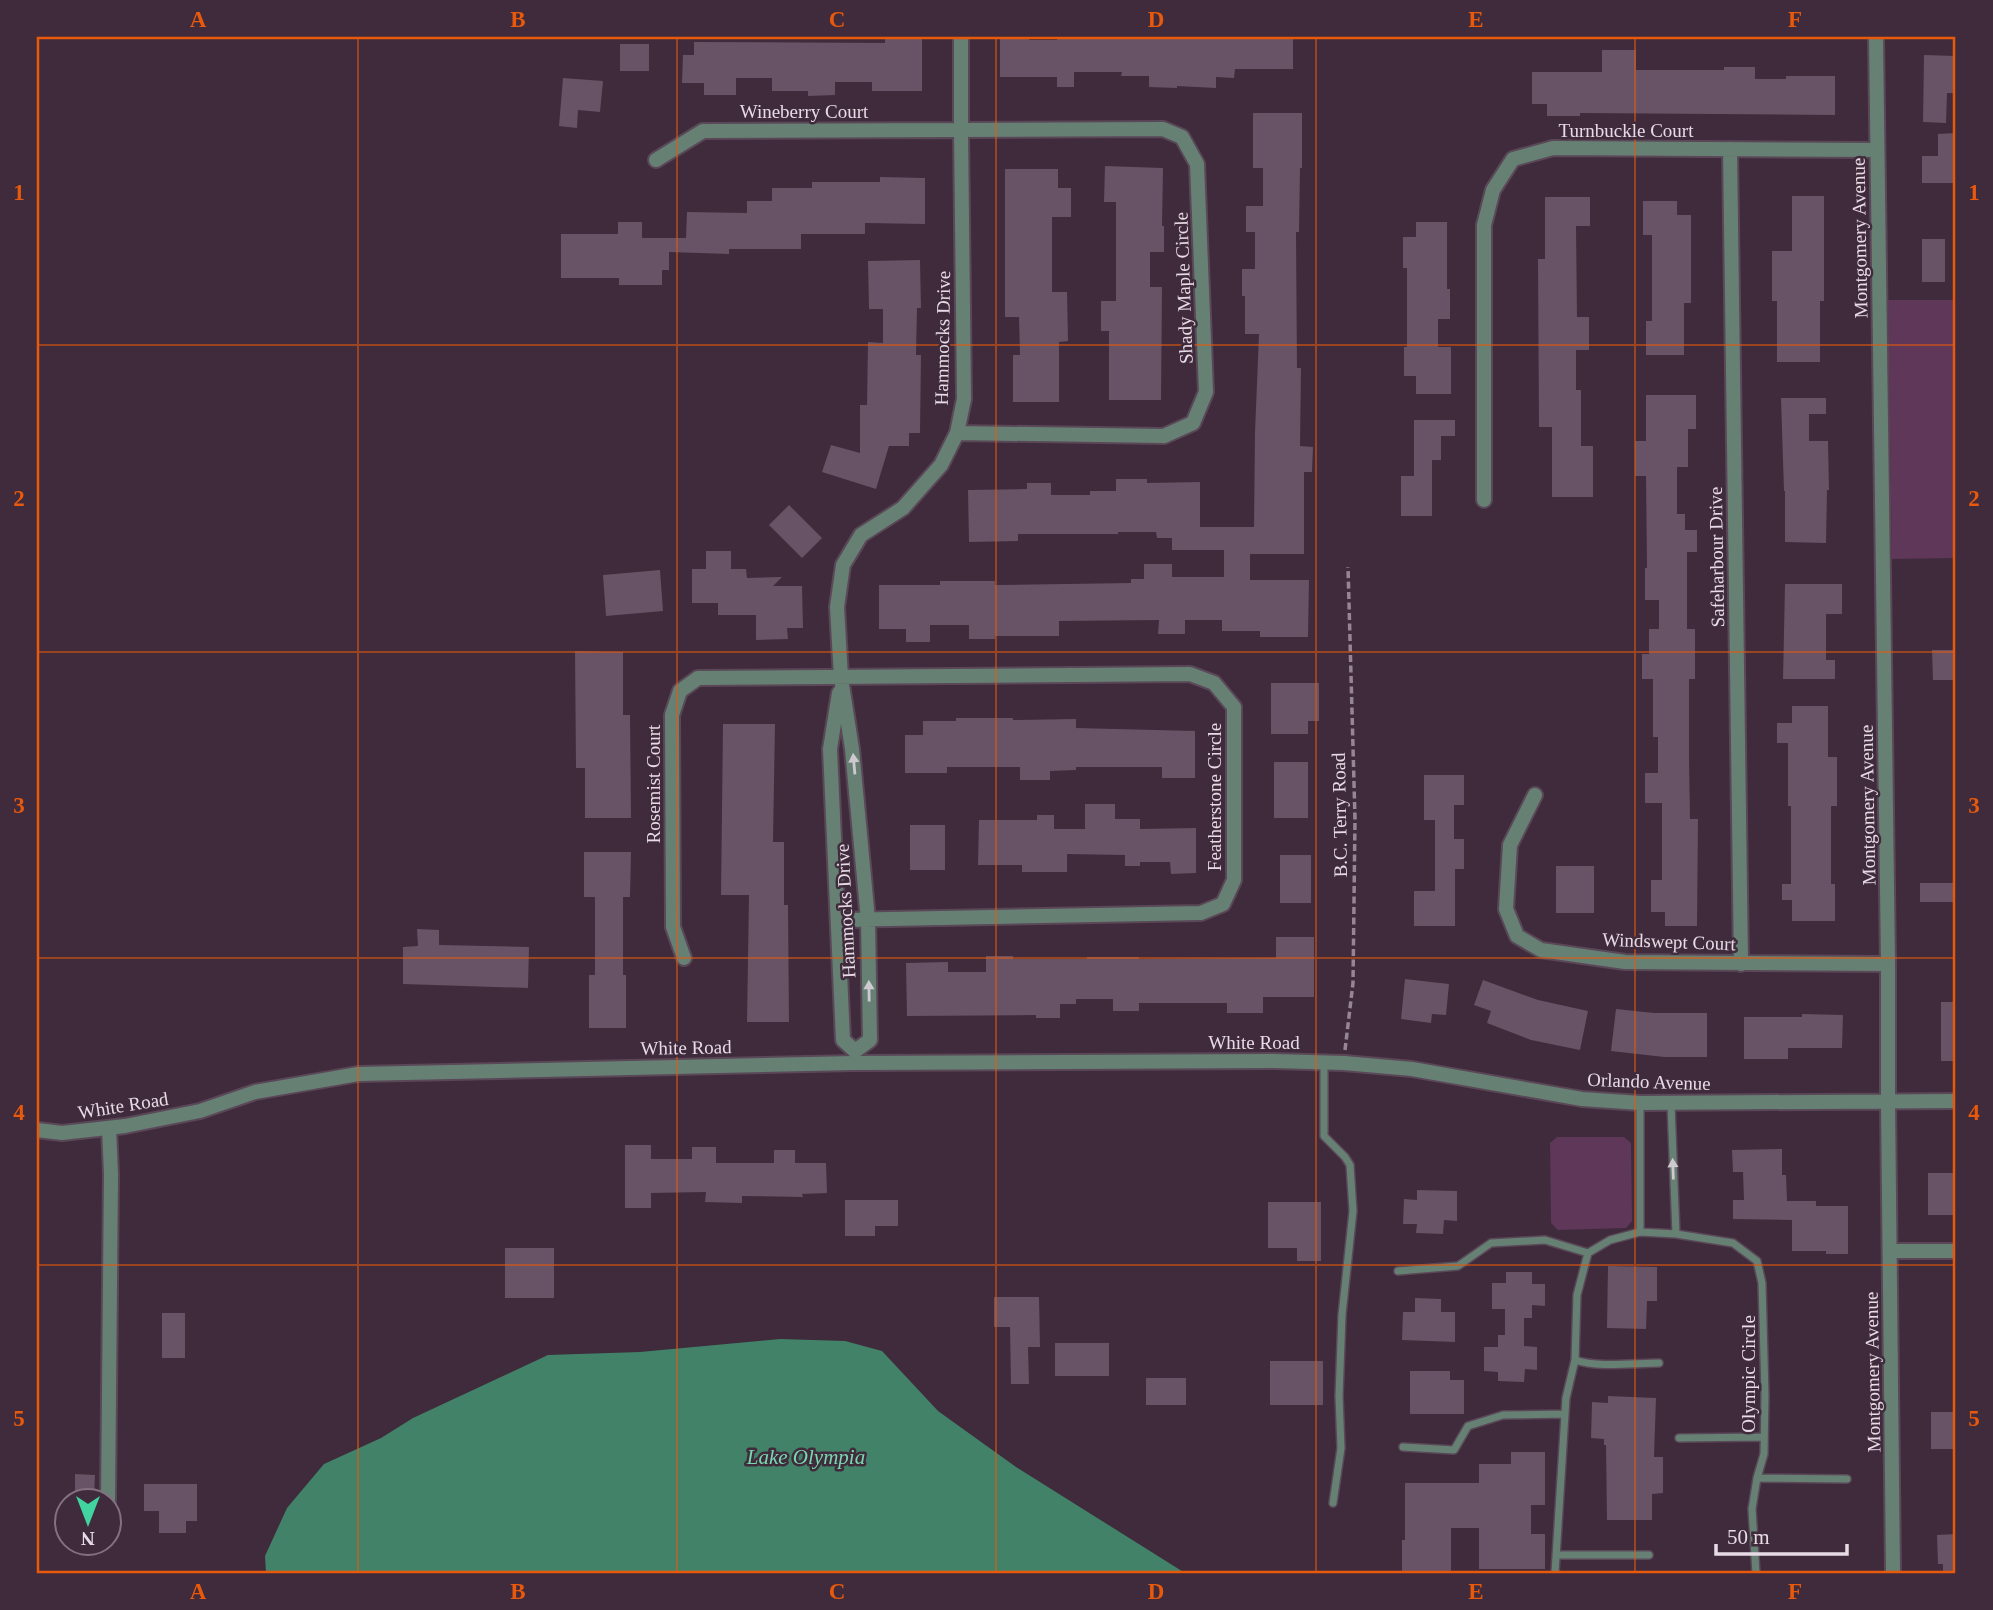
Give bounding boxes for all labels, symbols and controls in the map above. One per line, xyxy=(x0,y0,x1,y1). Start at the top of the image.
text: A xyxy=(190,7,207,32)
text: B xyxy=(510,7,526,32)
text: C xyxy=(829,7,845,32)
text: D xyxy=(1148,7,1164,32)
text: E xyxy=(1468,7,1484,32)
text: F xyxy=(1788,7,1802,32)
street label: Wineberry Court xyxy=(740,101,869,122)
street label: Turnbuckle Court xyxy=(1559,120,1694,141)
street label: Montgomery Avenue xyxy=(1848,158,1871,318)
text: 1 xyxy=(13,180,25,205)
text: 1 xyxy=(1968,180,1980,205)
street label: Shady Maple Circle xyxy=(1170,212,1197,364)
street label: Hammocks Drive xyxy=(931,271,954,405)
text: 2 xyxy=(13,486,25,511)
street label: Safeharbour Drive xyxy=(1705,486,1728,628)
text: 2 xyxy=(1968,486,1980,511)
street label: Featherstone Circle xyxy=(1204,723,1225,871)
street label: Rosemist Court xyxy=(643,724,664,843)
street label: Montgomery Avenue xyxy=(1856,725,1879,885)
street label: B.C. Terry Road xyxy=(1328,752,1351,878)
one-way arrow xyxy=(848,753,859,775)
text: 3 xyxy=(13,793,25,818)
text: 3 xyxy=(1968,793,1980,818)
street label: Hammocks Drive xyxy=(831,843,860,979)
street label: Windswept Court xyxy=(1602,929,1737,954)
one-way arrow xyxy=(863,980,875,1002)
street label: White Road xyxy=(1208,1032,1300,1053)
street label: White Road xyxy=(640,1036,732,1059)
street label: Orlando Avenue xyxy=(1587,1069,1711,1094)
street label: White Road xyxy=(76,1088,170,1123)
text: 4 xyxy=(13,1100,25,1125)
text: 4 xyxy=(1968,1100,1980,1125)
one-way arrow xyxy=(1668,1157,1679,1179)
street label: Montgomery Avenue xyxy=(1861,1292,1884,1452)
street label: Olympic Circle xyxy=(1738,1315,1759,1433)
text: 5 xyxy=(13,1406,25,1431)
text: 5 xyxy=(1968,1406,1980,1431)
water label: Lake Olympia xyxy=(746,1445,865,1469)
north arrow xyxy=(52,1488,122,1558)
scale bar xyxy=(1716,1512,1848,1556)
text: 50 m xyxy=(1727,1525,1770,1549)
text: N xyxy=(81,1528,95,1549)
text: A xyxy=(190,1579,207,1604)
text: B xyxy=(510,1579,526,1604)
text: C xyxy=(829,1579,845,1604)
text: D xyxy=(1148,1579,1164,1604)
text: E xyxy=(1468,1579,1484,1604)
text: F xyxy=(1788,1579,1802,1604)

